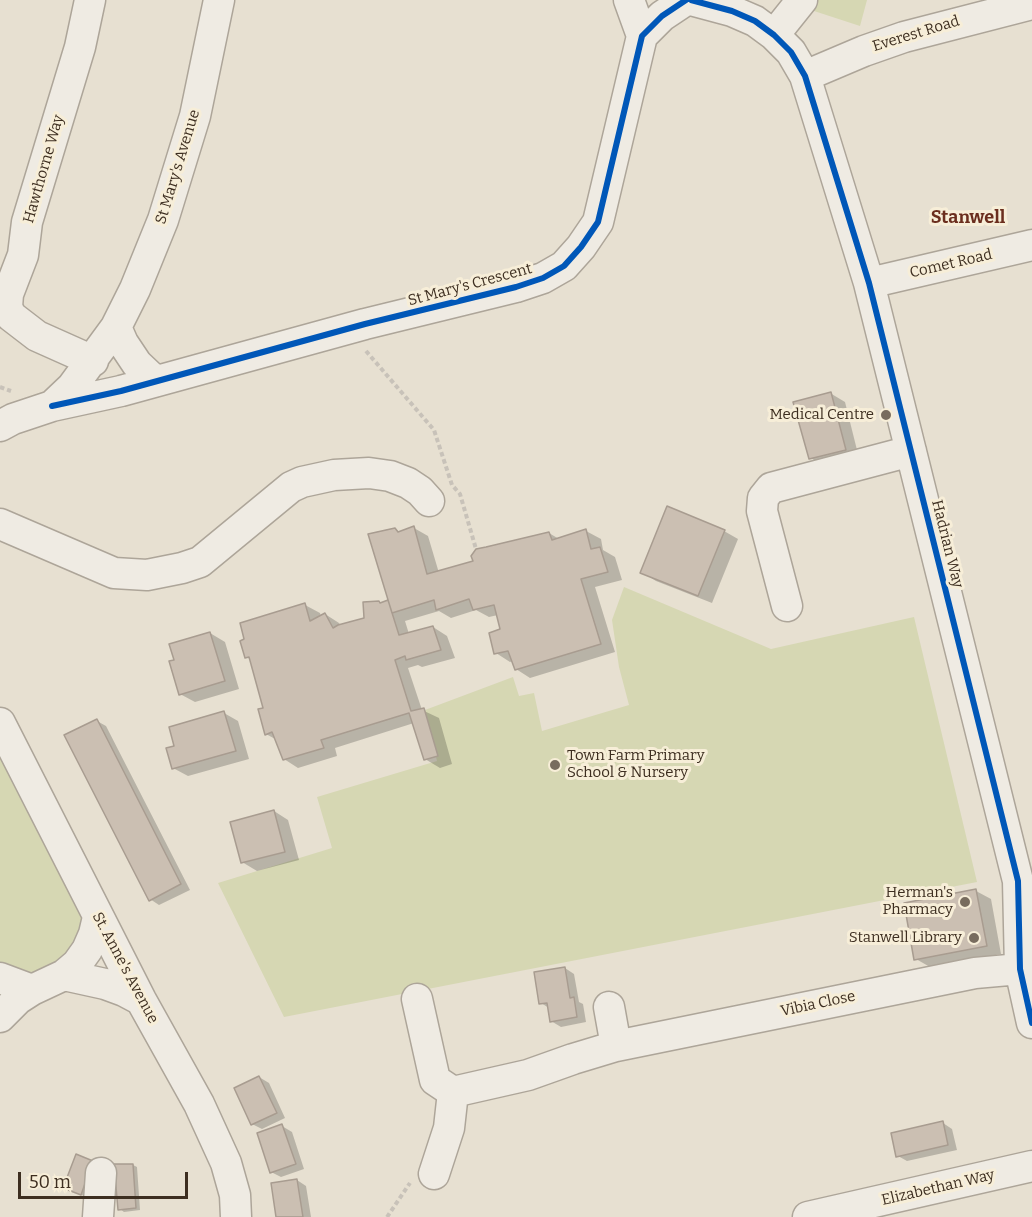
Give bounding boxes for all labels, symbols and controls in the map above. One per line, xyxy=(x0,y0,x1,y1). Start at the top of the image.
street label: Everest Road xyxy=(870,12,962,56)
street label: St Mary's Avenue xyxy=(152,107,204,227)
street label: Hawthorne Way xyxy=(20,113,68,225)
district label: Stanwell xyxy=(931,207,1005,229)
street label: Comet Road xyxy=(908,246,994,282)
street label: St Mary's Crescent xyxy=(406,260,534,310)
place label: Medical Centre xyxy=(769,406,874,424)
marker: Medical Centre xyxy=(879,408,893,422)
street label: Hadrian Way xyxy=(927,498,967,590)
place label: Town Farm Primary School & Nursery xyxy=(567,747,705,782)
marker: Town Farm Primary School & Nursery xyxy=(548,758,562,772)
place label: Herman's Pharmacy xyxy=(882,884,953,919)
marker: Herman's Pharmacy xyxy=(958,895,972,909)
street label: St. Anne's Avenue xyxy=(88,909,162,1027)
place label: Stanwell Library xyxy=(849,929,962,947)
marker: Stanwell Library xyxy=(967,931,981,945)
street label: Vibia Close xyxy=(779,987,857,1021)
scale bar xyxy=(21,1160,190,1198)
street label: Elizabethan Way xyxy=(880,1166,996,1210)
text: 50 m xyxy=(29,1171,71,1193)

